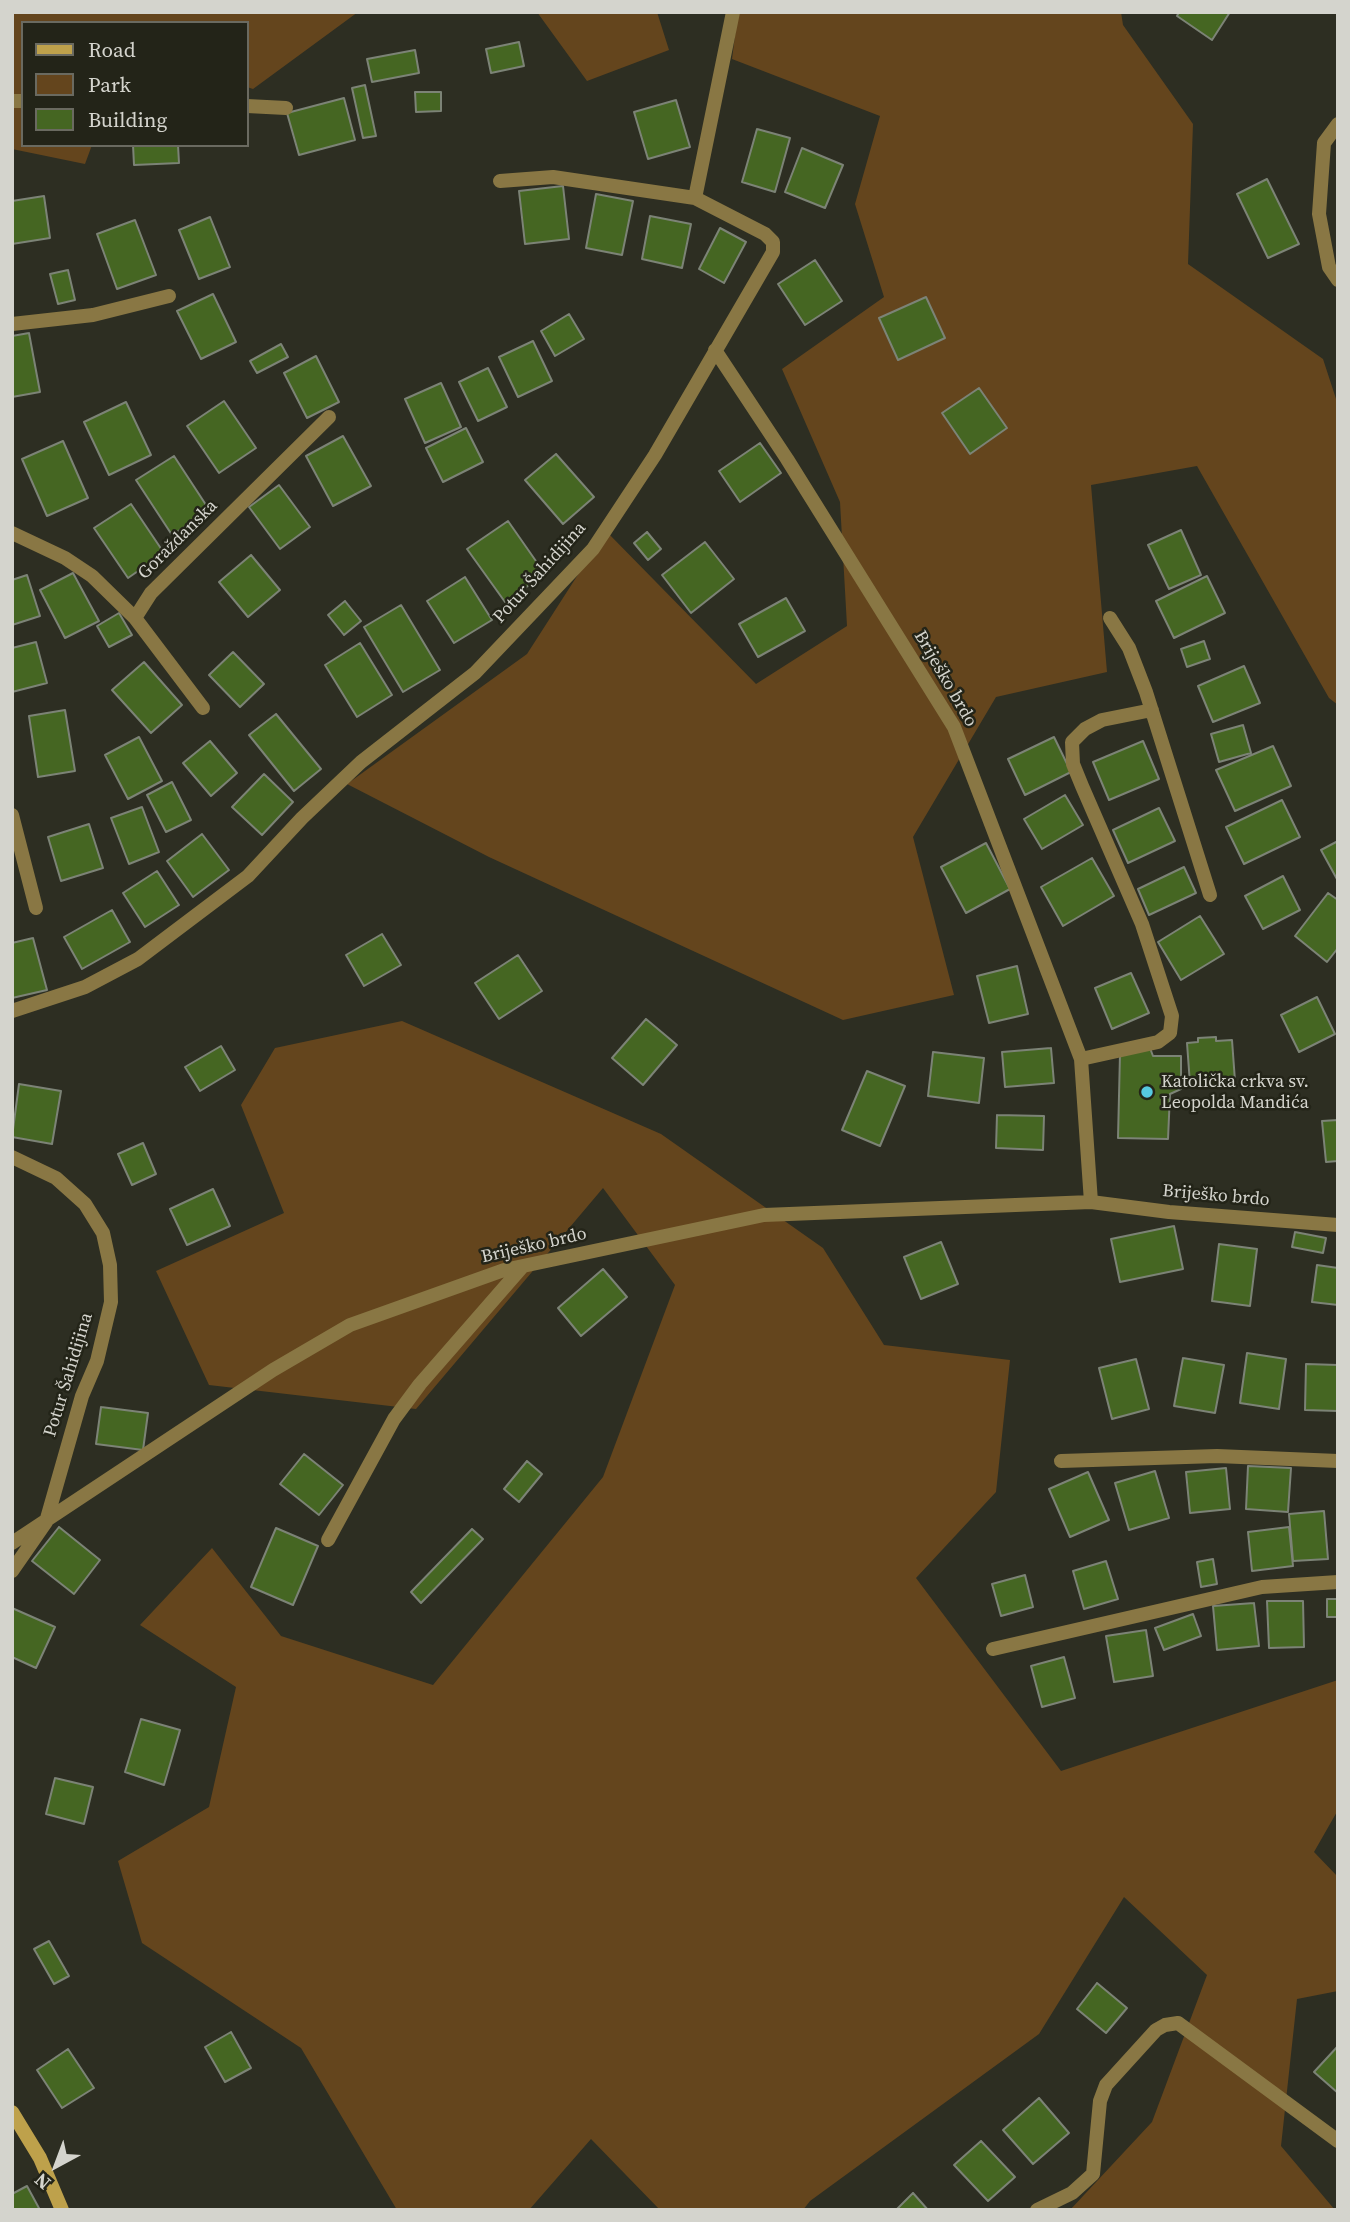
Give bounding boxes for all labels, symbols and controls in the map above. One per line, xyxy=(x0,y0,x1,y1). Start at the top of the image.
legend xyxy=(21,21,248,147)
text: Road xyxy=(88,35,136,64)
text: Park xyxy=(88,70,131,99)
text: Building xyxy=(88,105,167,134)
street label: Goraždanska xyxy=(134,496,222,584)
street label: Potur Šahidijina xyxy=(489,518,591,628)
street label: Briješko brdo xyxy=(909,627,981,731)
place label: Katolička crkva sv. Leopolda Mandića xyxy=(1161,1071,1309,1114)
marker: Katolička crkva sv. Leopolda Mandića xyxy=(1139,1084,1155,1100)
street label: Briješko brdo xyxy=(1161,1181,1271,1211)
street label: Briješko brdo xyxy=(479,1223,589,1269)
street label: Potur Šahidijina xyxy=(40,1310,98,1440)
north arrow xyxy=(21,2131,91,2201)
text: N xyxy=(28,2167,56,2196)

